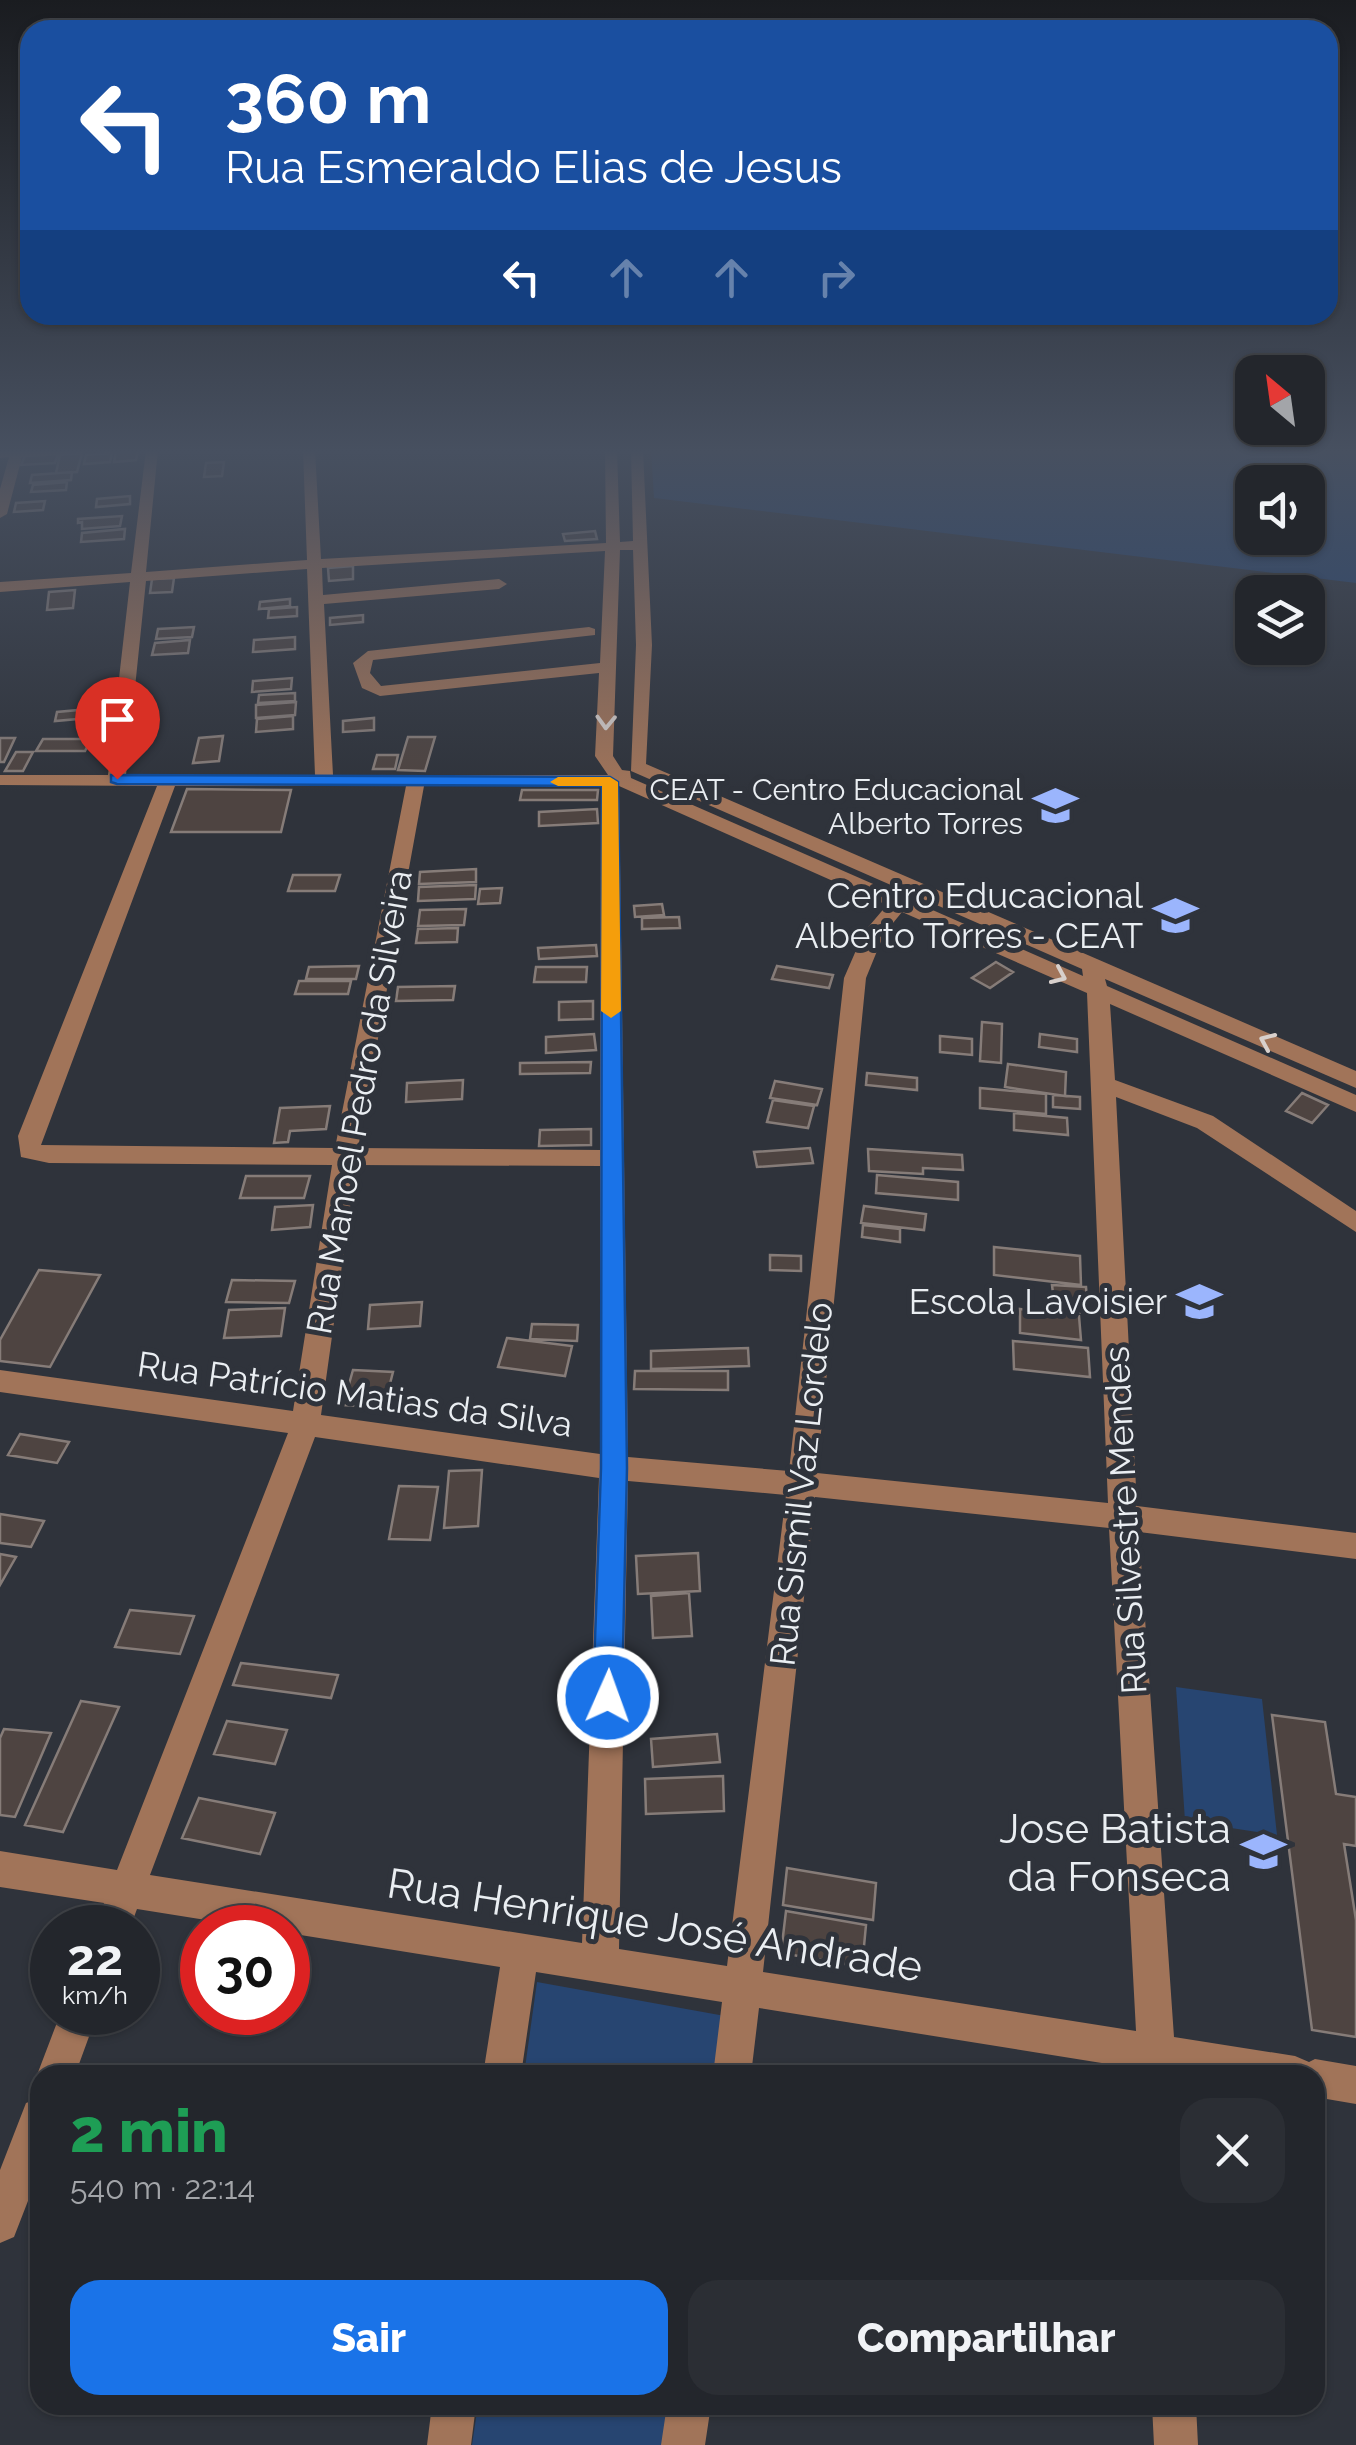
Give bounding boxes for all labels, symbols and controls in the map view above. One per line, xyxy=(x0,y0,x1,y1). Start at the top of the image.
text: 360 m xyxy=(225,57,432,139)
icon: left xyxy=(60,60,190,190)
text: Rua Esmeraldo Elias de Jesus xyxy=(225,141,842,194)
icon: left xyxy=(494,250,549,305)
icon: ahead xyxy=(599,250,654,305)
icon: ahead xyxy=(704,250,759,305)
icon: right xyxy=(809,250,864,305)
north arrow xyxy=(1235,355,1325,445)
map controls xyxy=(1235,355,1325,665)
button: sound xyxy=(1235,465,1325,555)
button: layers xyxy=(1235,575,1325,665)
pin xyxy=(75,677,160,780)
icon: arrive xyxy=(90,692,145,747)
one-way arrow xyxy=(596,715,617,731)
place label: CEAT - Centro Educacional Alberto Torres xyxy=(649,772,1024,841)
school or university icon: CEAT - Centro Educacional Alberto Torres xyxy=(1032,782,1080,830)
street label: Rua Manoel Pedro da Silveira xyxy=(298,867,420,1337)
place label: Centro Educacional Alberto Torres - CEAT xyxy=(795,875,1143,956)
school or university icon: Centro Educacional Alberto Torres - CEAT xyxy=(1152,891,1200,939)
one-way arrow xyxy=(1049,964,1067,984)
one-way arrow xyxy=(1259,1033,1277,1053)
school or university icon: Escola Lavoisier xyxy=(1176,1277,1224,1325)
place label: Escola Lavoisier xyxy=(909,1281,1167,1322)
street label: Rua Sismil Vaz Lordelo xyxy=(762,1300,840,1668)
street label: Rua Patrício Matias da Silva xyxy=(135,1343,575,1445)
street label: Rua Silvestre Mendes xyxy=(1095,1345,1155,1695)
position arrow xyxy=(556,1645,660,1749)
place label: Jose Batista da Fonseca xyxy=(999,1804,1231,1901)
school or university icon: Jose Batista da Fonseca xyxy=(1240,1828,1288,1876)
street label: Rua Henrique José Andrade xyxy=(384,1858,926,1992)
speed limit sign: 30 xyxy=(180,1905,310,2035)
text: 22 xyxy=(67,1928,123,1987)
text: km/h xyxy=(62,1980,128,2010)
text: 2 min xyxy=(70,2096,228,2166)
button: close xyxy=(1180,2098,1285,2203)
text: 540 m · 22:14 xyxy=(70,2169,255,2206)
button: Sair xyxy=(70,2280,668,2395)
button: Compartilhar xyxy=(688,2280,1285,2395)

